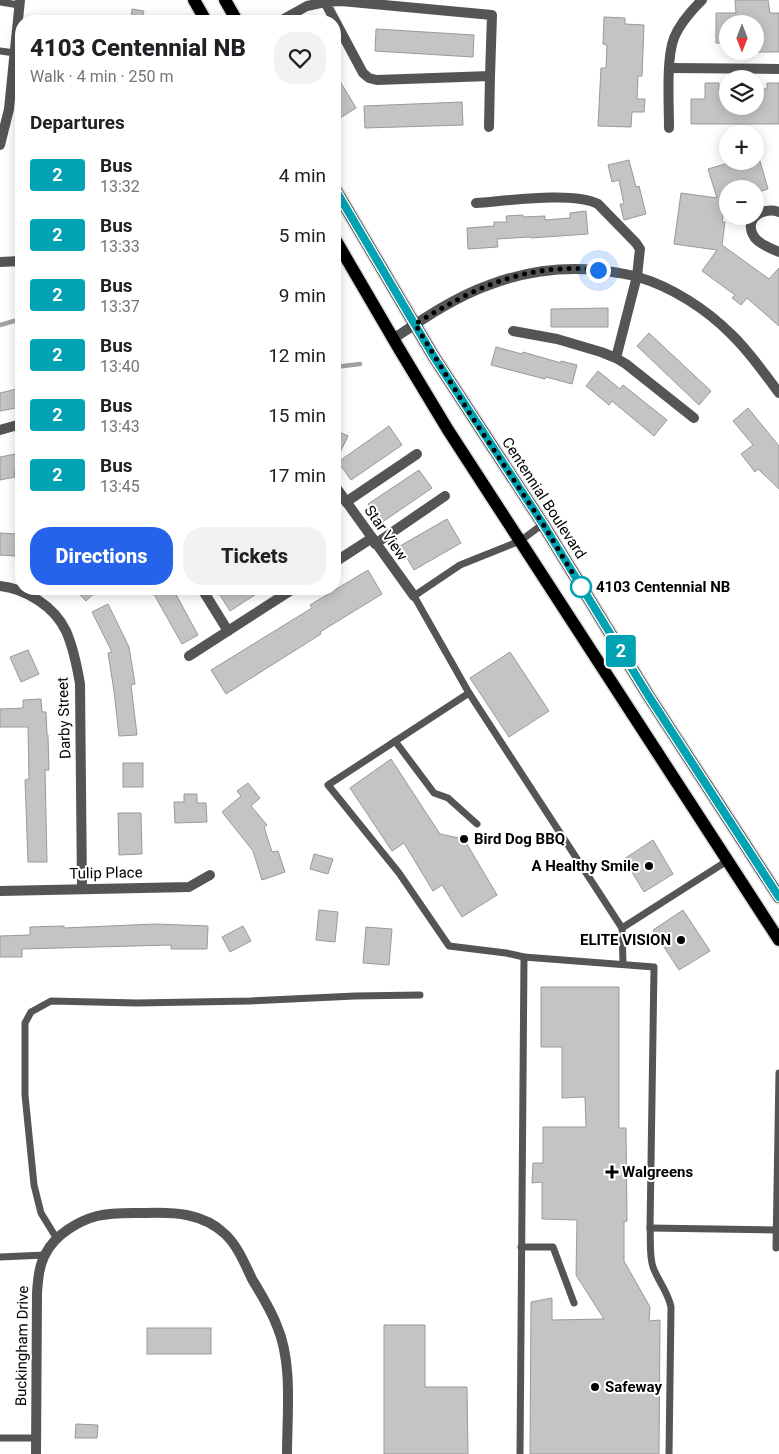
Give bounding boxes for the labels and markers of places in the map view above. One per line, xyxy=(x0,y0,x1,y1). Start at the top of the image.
marker: 4103 Centennial NB xyxy=(570,576,592,598)
place label: 4103 Centennial NB xyxy=(596,578,730,596)
place label: Bird Dog BBQ xyxy=(474,830,565,848)
marker: Bird Dog BBQ xyxy=(458,833,470,845)
place label: A Healthy Smile xyxy=(531,857,639,875)
marker: A Healthy Smile xyxy=(643,860,655,872)
place label: ELITE VISION xyxy=(580,931,671,949)
marker: ELITE VISION xyxy=(675,934,687,946)
place label: Walgreens xyxy=(622,1163,693,1181)
marker: Walgreens xyxy=(606,1166,618,1178)
place label: Safeway xyxy=(605,1378,662,1396)
marker: Safeway xyxy=(589,1381,601,1393)

